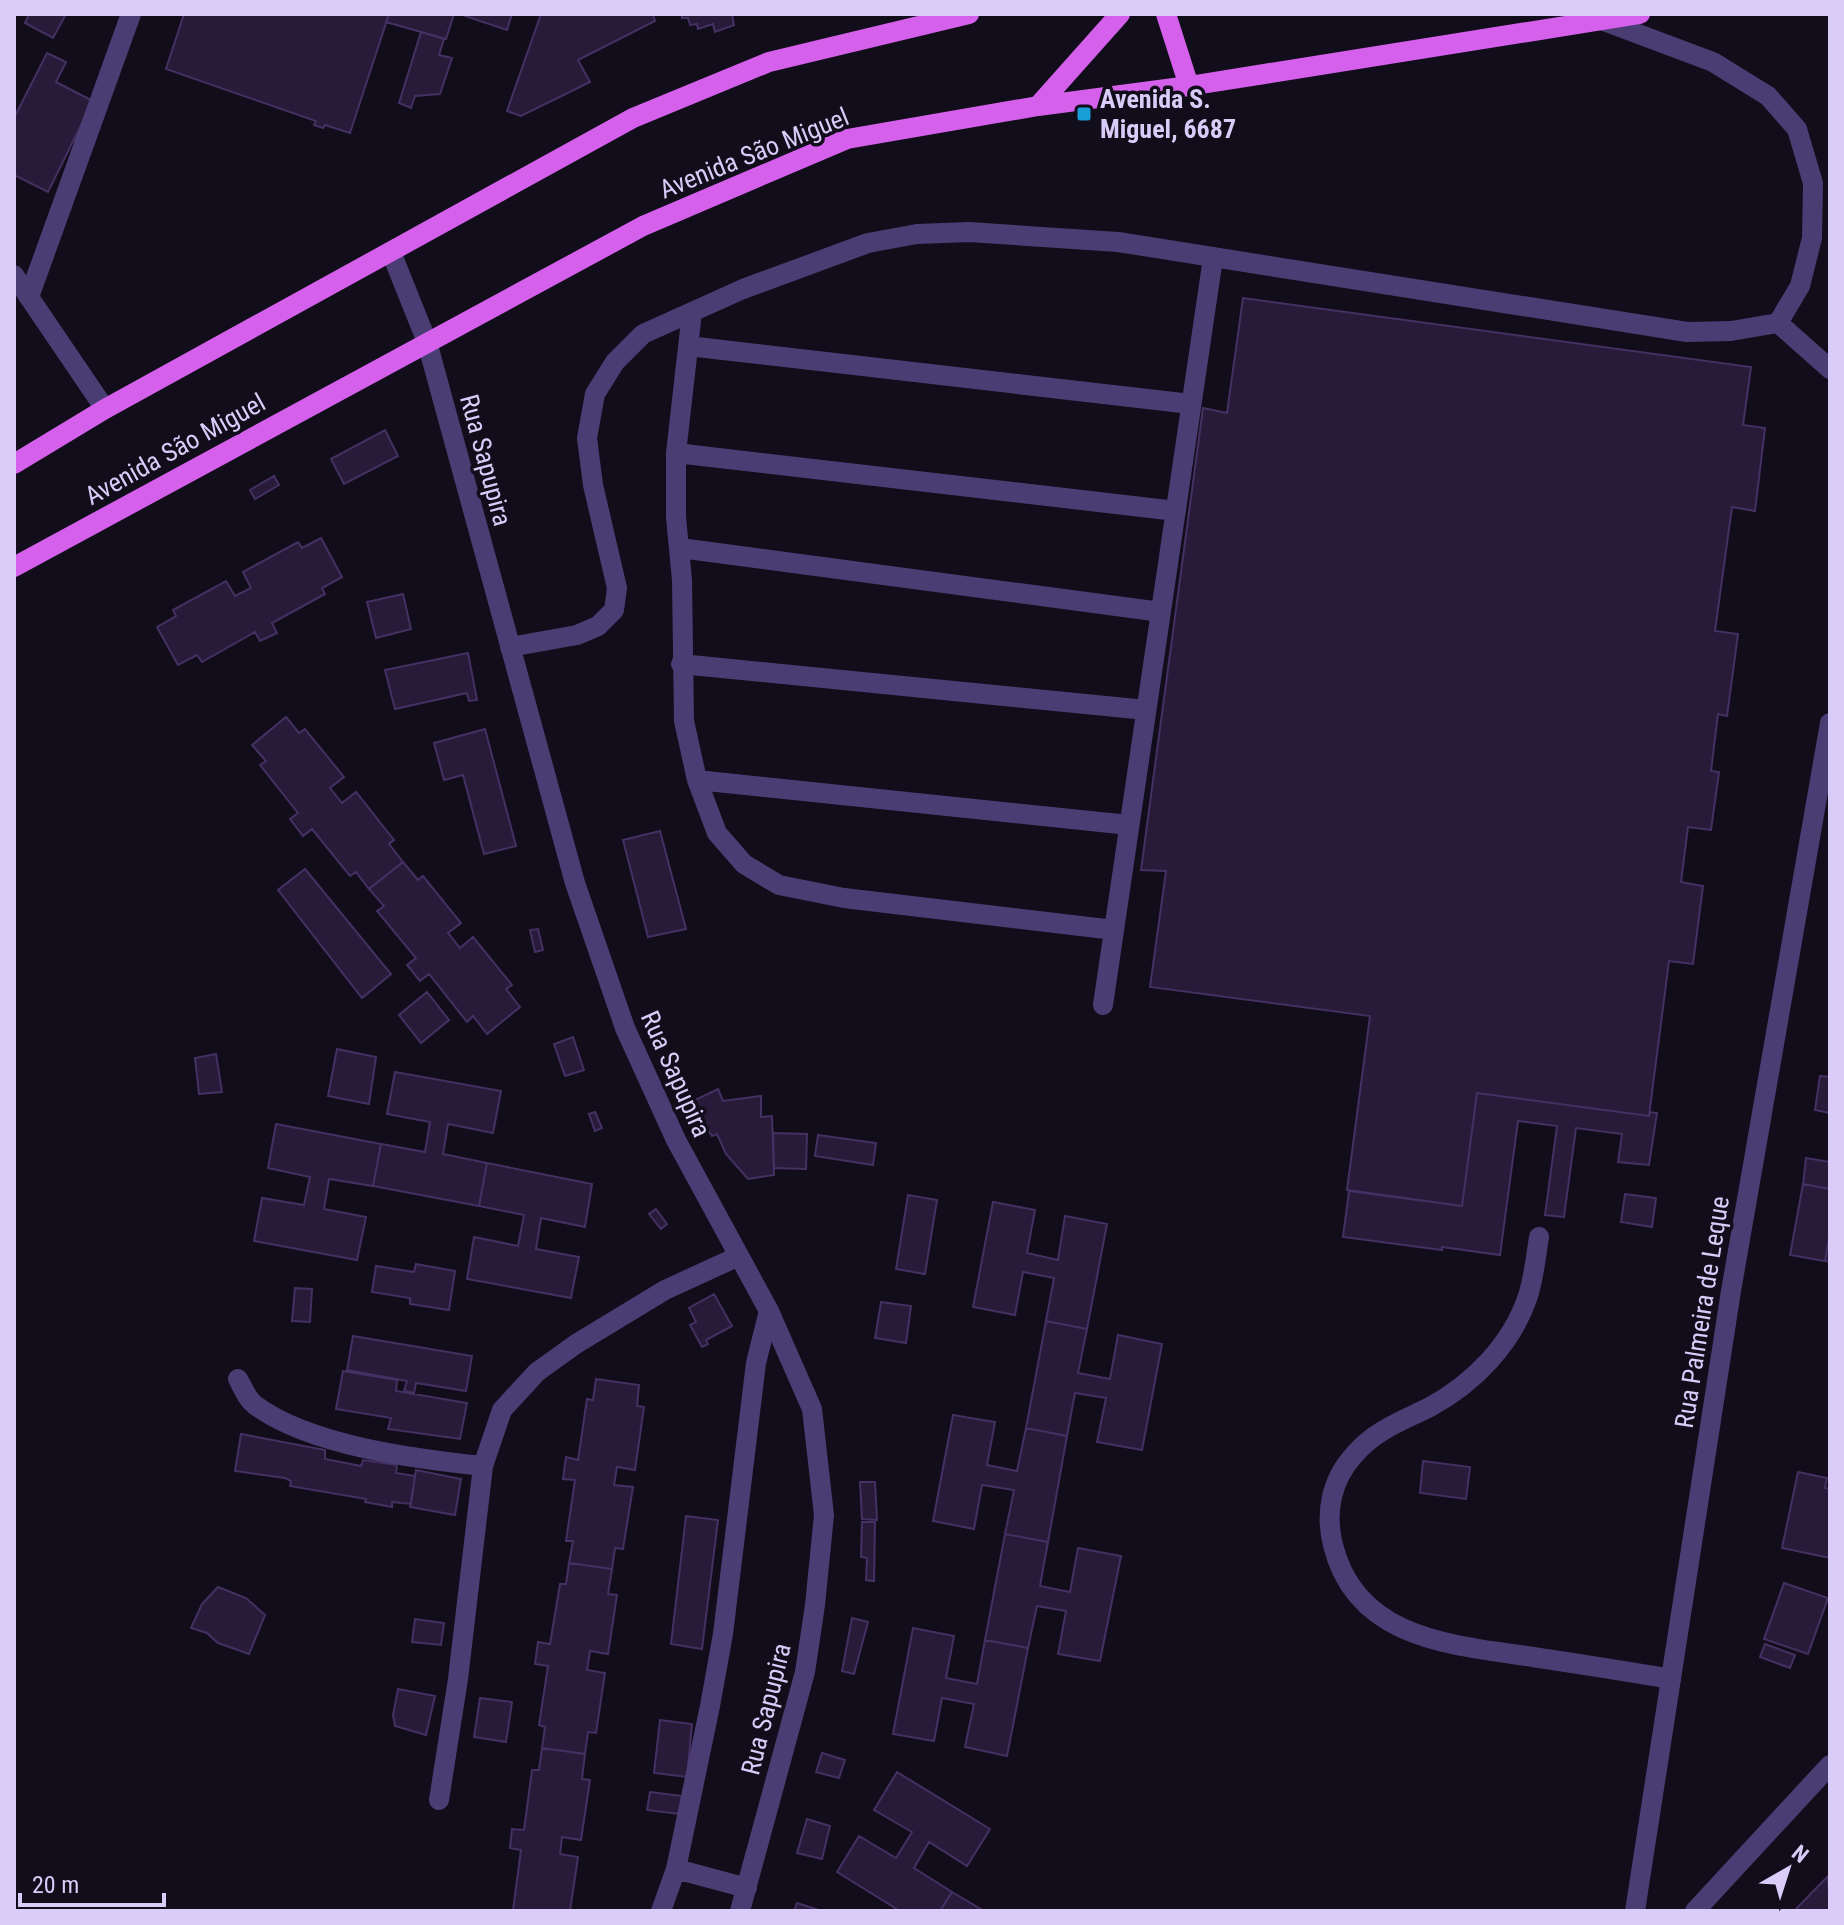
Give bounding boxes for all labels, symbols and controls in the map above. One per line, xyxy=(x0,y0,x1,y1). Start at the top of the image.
place label: Avenida S. Miguel, 6687 xyxy=(1100,84,1236,144)
street label: Avenida São Miguel xyxy=(655,101,853,205)
marker: Avenida S. Miguel, 6687 xyxy=(1075,105,1093,123)
street label: Avenida São Miguel xyxy=(80,387,270,511)
street label: Rua Sapupira xyxy=(454,391,518,529)
street label: Rua Sapupira xyxy=(635,1006,717,1142)
street label: Rua Palmeira de Leque xyxy=(1669,1194,1735,1430)
street label: Rua Sapupira xyxy=(735,1640,797,1778)
north arrow xyxy=(1748,1829,1828,1909)
text: N xyxy=(1787,1840,1813,1868)
scale bar xyxy=(20,1857,164,1907)
text: 20 m xyxy=(32,1871,79,1899)

